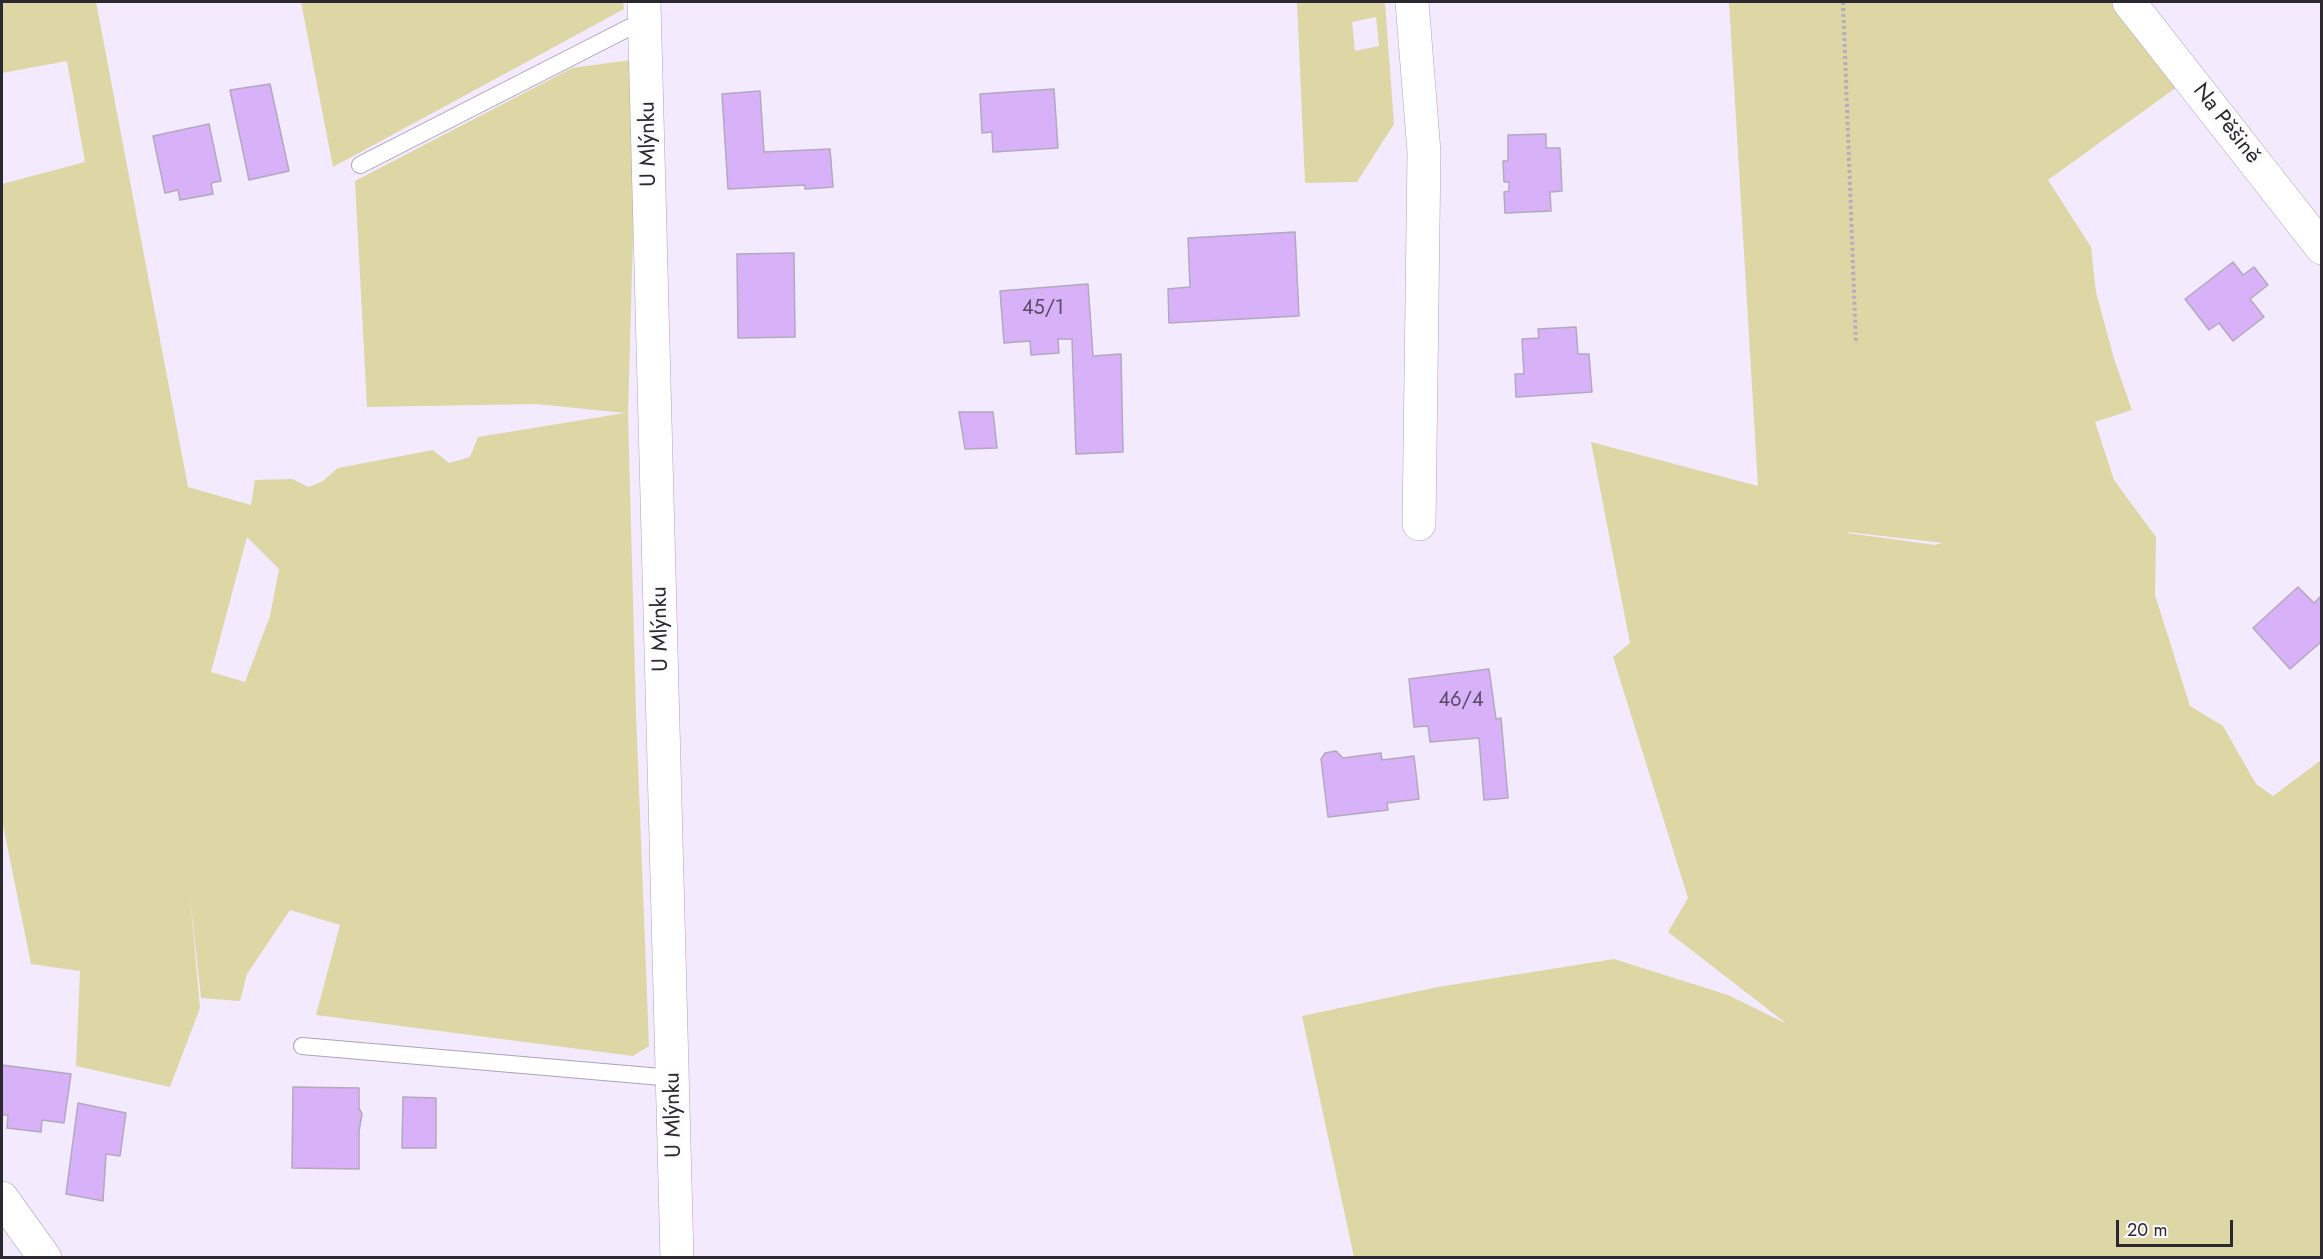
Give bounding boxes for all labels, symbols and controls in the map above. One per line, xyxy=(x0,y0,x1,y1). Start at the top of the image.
street label: Na Pěšině xyxy=(2187,79,2265,169)
street label: U Mlýnku xyxy=(635,101,663,187)
house number: 45/1 xyxy=(1022,297,1064,321)
street label: U Mlýnku xyxy=(647,586,675,672)
house number: 46/4 xyxy=(1438,689,1484,713)
street label: U Mlýnku xyxy=(660,1072,688,1158)
scale bar xyxy=(2119,1208,2236,1246)
text: 20 m xyxy=(2127,1217,2167,1243)

